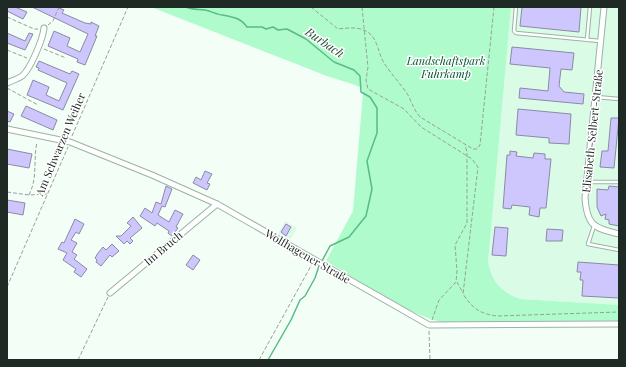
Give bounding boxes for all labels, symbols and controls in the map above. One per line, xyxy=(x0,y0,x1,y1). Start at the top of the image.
water label: Burbach xyxy=(302,23,347,61)
park label: Landschaftspark Fuhrkamp xyxy=(406,53,486,81)
street label: Elisabeth-Selbert-Straße xyxy=(578,68,606,193)
street label: Am Schwarzen Weiher xyxy=(31,90,89,199)
street label: Wolfhagener Straße xyxy=(262,225,354,287)
street label: Im Bruch xyxy=(141,227,186,269)

